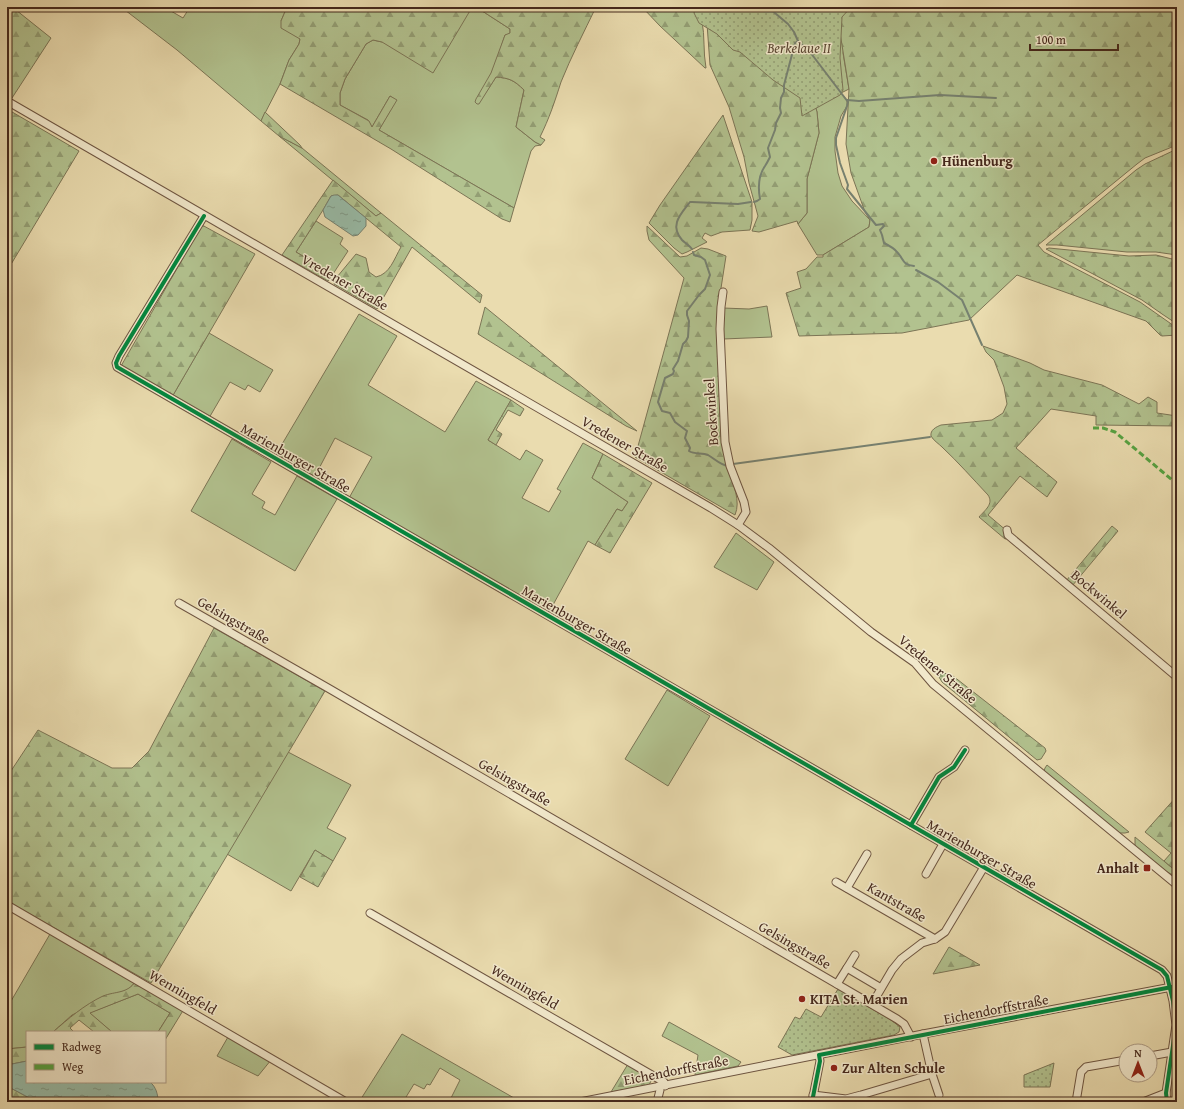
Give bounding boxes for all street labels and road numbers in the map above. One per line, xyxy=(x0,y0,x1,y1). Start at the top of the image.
street label: Vredener Straße xyxy=(298,249,393,315)
street label: Bockwinkel xyxy=(699,378,723,446)
street label: Vredener Straße xyxy=(578,411,673,477)
street label: Marienburger Straße xyxy=(237,418,355,498)
street label: Bockwinkel xyxy=(1067,565,1131,623)
street label: Marienburger Straße xyxy=(518,580,636,660)
street label: Gelsingstraße xyxy=(194,591,274,649)
street label: Vredener Straße xyxy=(894,630,982,708)
street label: Gelsingstraße xyxy=(475,753,555,811)
street label: Marienburger Straße xyxy=(923,814,1041,894)
street label: Kantstraße xyxy=(864,877,931,927)
street label: Gelsingstraße xyxy=(755,916,835,974)
street label: Wenningfeld xyxy=(488,960,563,1015)
street label: Wenningfeld xyxy=(146,965,221,1020)
street label: Eichendorffstraße xyxy=(942,989,1050,1029)
street label: Eichendorffstraße xyxy=(622,1050,730,1090)

